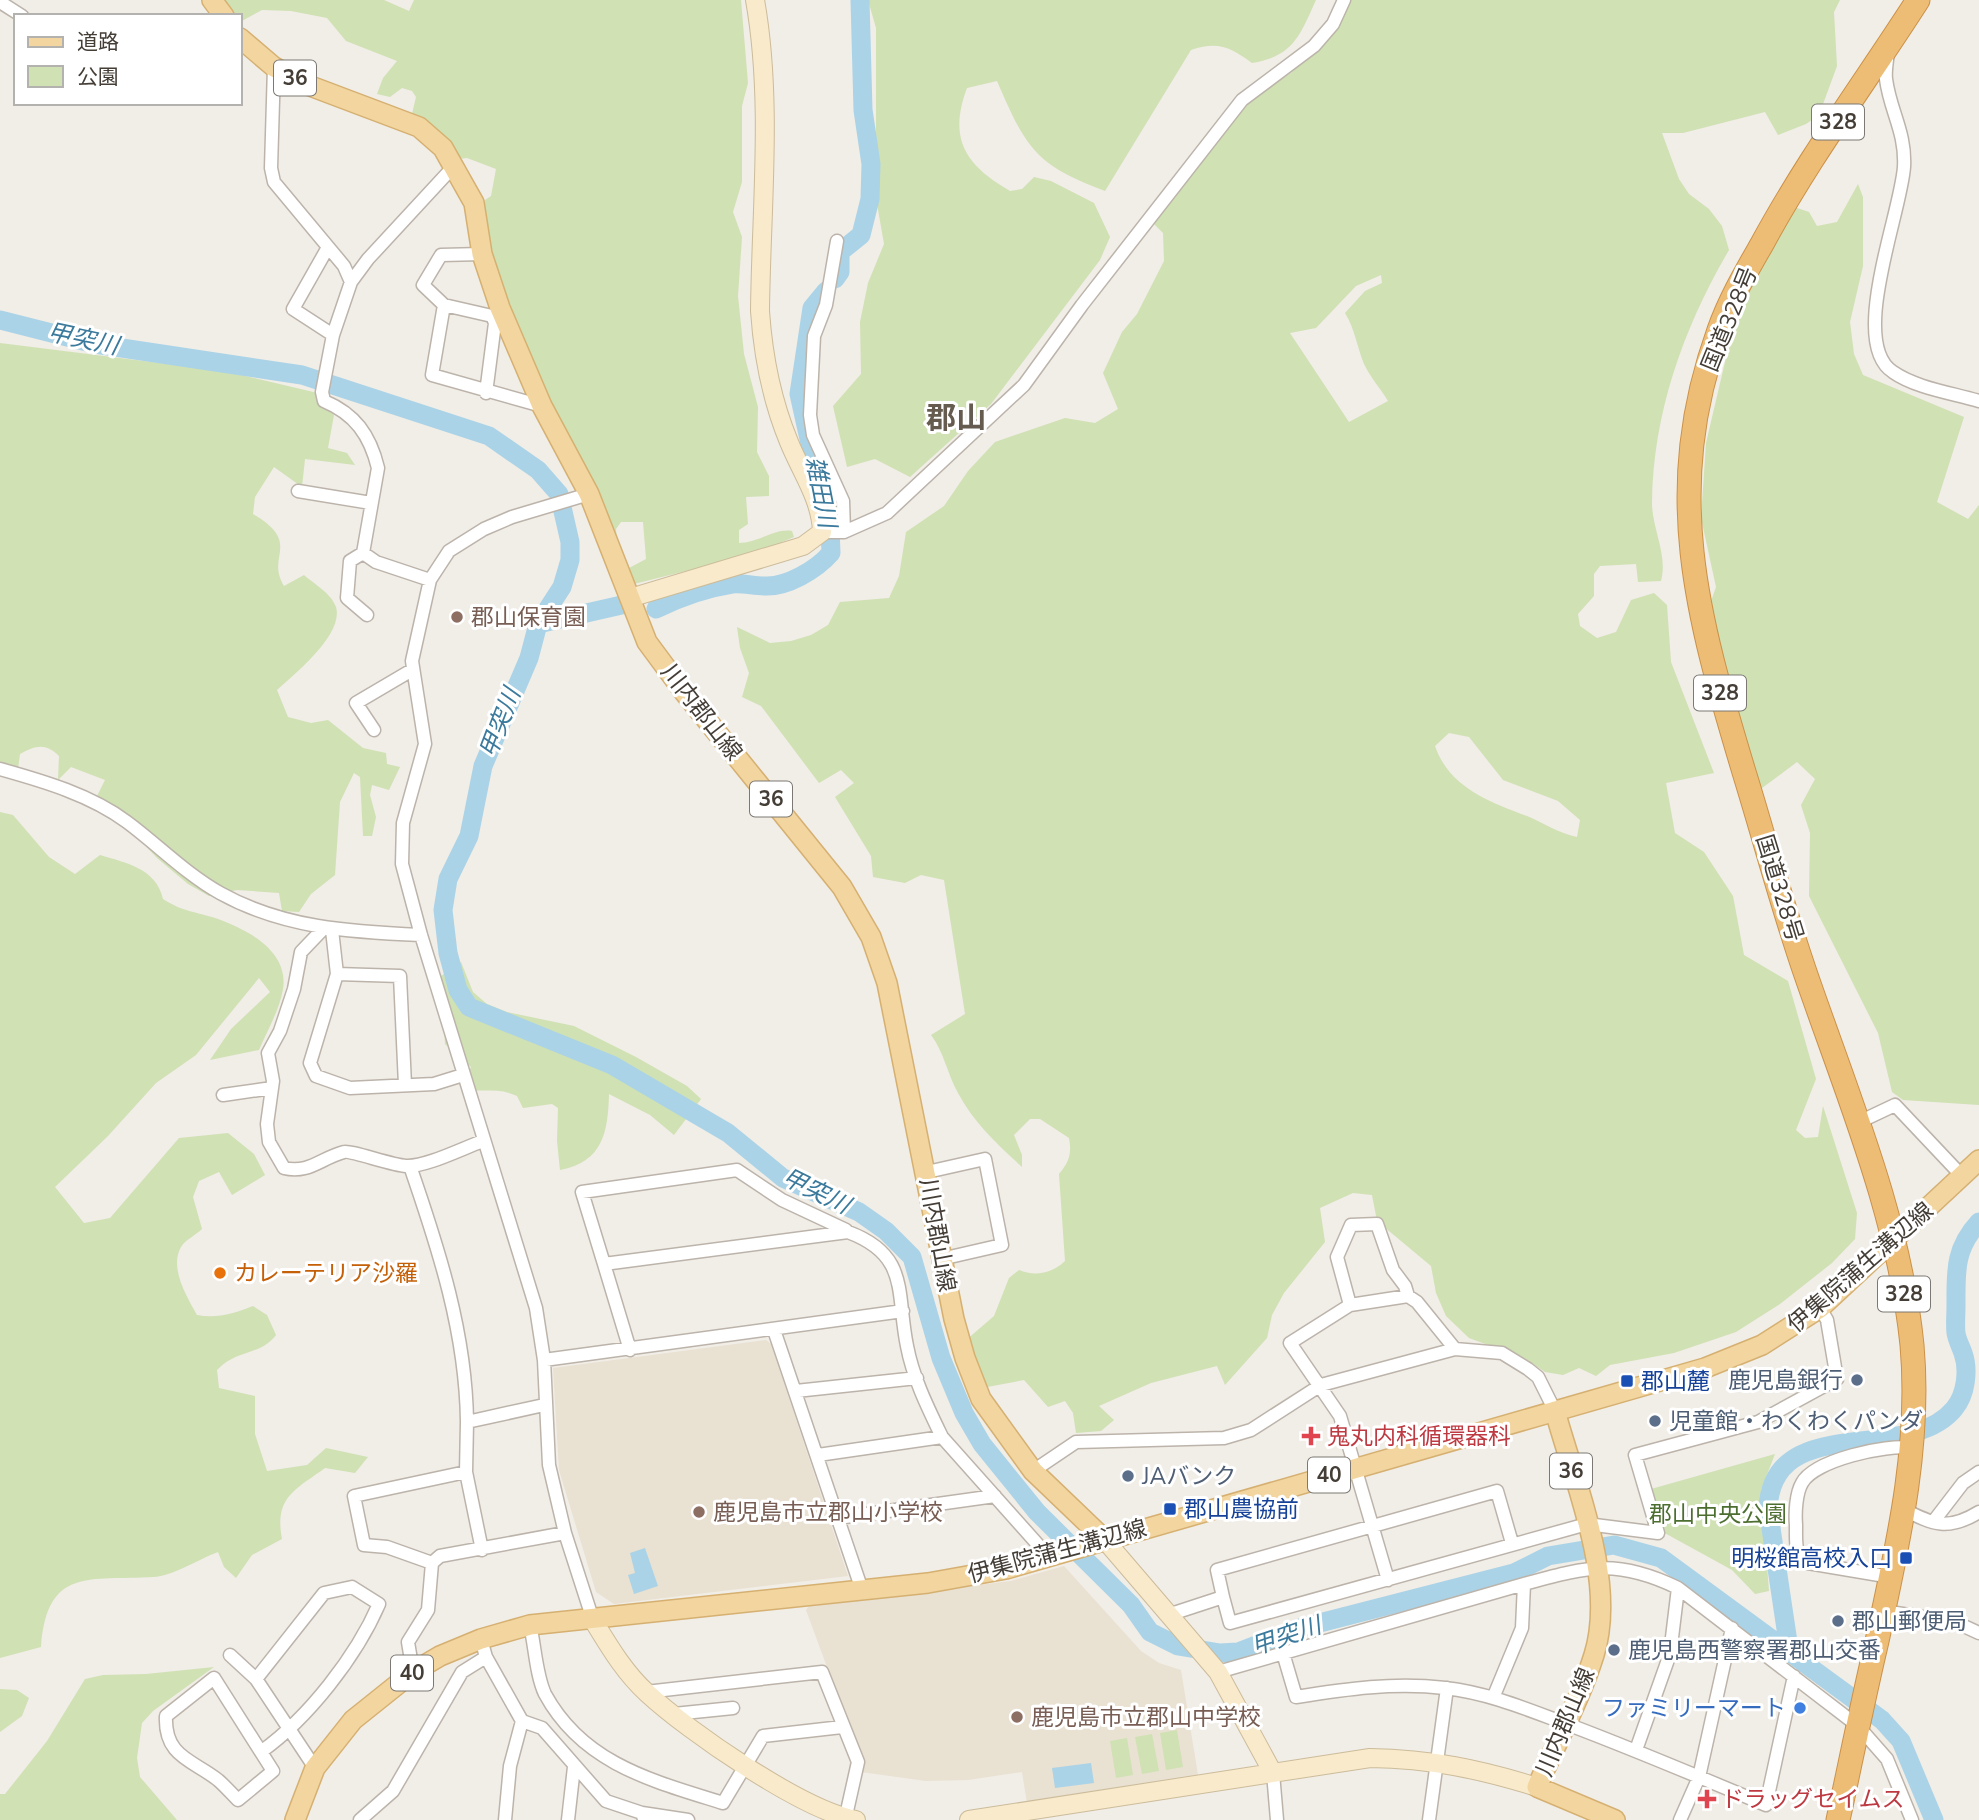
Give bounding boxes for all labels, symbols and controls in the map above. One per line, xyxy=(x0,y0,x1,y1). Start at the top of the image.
legend xyxy=(14,14,242,105)
text: 道路 xyxy=(77,28,119,56)
road number: 36 xyxy=(274,60,316,96)
text: 公園 xyxy=(77,63,119,91)
road number: 328 xyxy=(1812,104,1864,140)
street label: 国道328号 xyxy=(1694,262,1765,376)
water label: 甲突川 xyxy=(44,316,124,363)
district label: 郡山 xyxy=(926,398,986,439)
water label: 雑田川 xyxy=(798,454,844,533)
place label: 郡山保育園 xyxy=(471,602,586,633)
marker: 郡山保育園 xyxy=(449,609,465,625)
street label: 川内郡山線 xyxy=(654,657,749,767)
road number: 328 xyxy=(1694,676,1746,710)
water label: 甲突川 xyxy=(472,681,529,762)
road number: 36 xyxy=(750,782,792,816)
street label: 国道328号 xyxy=(1749,831,1810,945)
water label: 甲突川 xyxy=(777,1161,858,1222)
street label: 川内郡山線 xyxy=(912,1176,963,1294)
street label: 伊集院蒲生溝辺線 xyxy=(1781,1195,1940,1339)
place label: カレーテリア沙羅 xyxy=(234,1258,418,1289)
marker: カレーテリア沙羅 xyxy=(212,1265,228,1281)
road number: 328 xyxy=(1878,1276,1930,1312)
place label: 鹿児島銀行 xyxy=(1728,1365,1843,1396)
place label: 郡山麓 xyxy=(1641,1366,1710,1397)
marker: 鹿児島銀行 xyxy=(1849,1372,1865,1388)
marker: 郡山麓 xyxy=(1619,1373,1635,1389)
place label: 児童館・わくわくパンダ xyxy=(1669,1406,1923,1437)
marker: 児童館・わくわくパンダ xyxy=(1647,1413,1663,1429)
place label: 鬼丸内科循環器科 xyxy=(1327,1421,1511,1452)
marker: 鬼丸内科循環器科 xyxy=(1301,1426,1321,1446)
road number: 36 xyxy=(1550,1454,1592,1488)
road number: 40 xyxy=(1308,1458,1350,1492)
place label: JAバンク xyxy=(1141,1461,1236,1492)
marker: JAバンク xyxy=(1120,1468,1136,1484)
place label: 郡山農協前 xyxy=(1184,1494,1299,1525)
place label: 鹿児島市立郡山小学校 xyxy=(713,1497,943,1528)
park label: 郡山中央公園 xyxy=(1649,1499,1787,1530)
marker: 郡山農協前 xyxy=(1162,1501,1178,1517)
marker: 鹿児島市立郡山小学校 xyxy=(691,1504,707,1520)
street label: 伊集院蒲生溝辺線 xyxy=(964,1513,1150,1590)
place label: 明桜館高校入口 xyxy=(1731,1543,1892,1574)
marker: 明桜館高校入口 xyxy=(1898,1550,1914,1566)
place label: 郡山郵便局 xyxy=(1852,1606,1967,1637)
water label: 甲突川 xyxy=(1247,1608,1328,1663)
marker: 郡山郵便局 xyxy=(1830,1613,1846,1629)
place label: 鹿児島西警察署郡山交番 xyxy=(1628,1635,1881,1666)
marker: 鹿児島西警察署郡山交番 xyxy=(1606,1642,1622,1658)
road number: 40 xyxy=(391,1656,433,1690)
street label: 川内郡山線 xyxy=(1529,1663,1602,1781)
place label: ファミリーマート xyxy=(1602,1693,1786,1724)
marker: ファミリーマート xyxy=(1792,1700,1808,1716)
place label: 鹿児島市立郡山中学校 xyxy=(1031,1702,1261,1733)
marker: 鹿児島市立郡山中学校 xyxy=(1009,1709,1025,1725)
place label: ドラッグセイムス xyxy=(1721,1784,1905,1815)
marker: ドラッグセイムス xyxy=(1699,1791,1715,1807)

